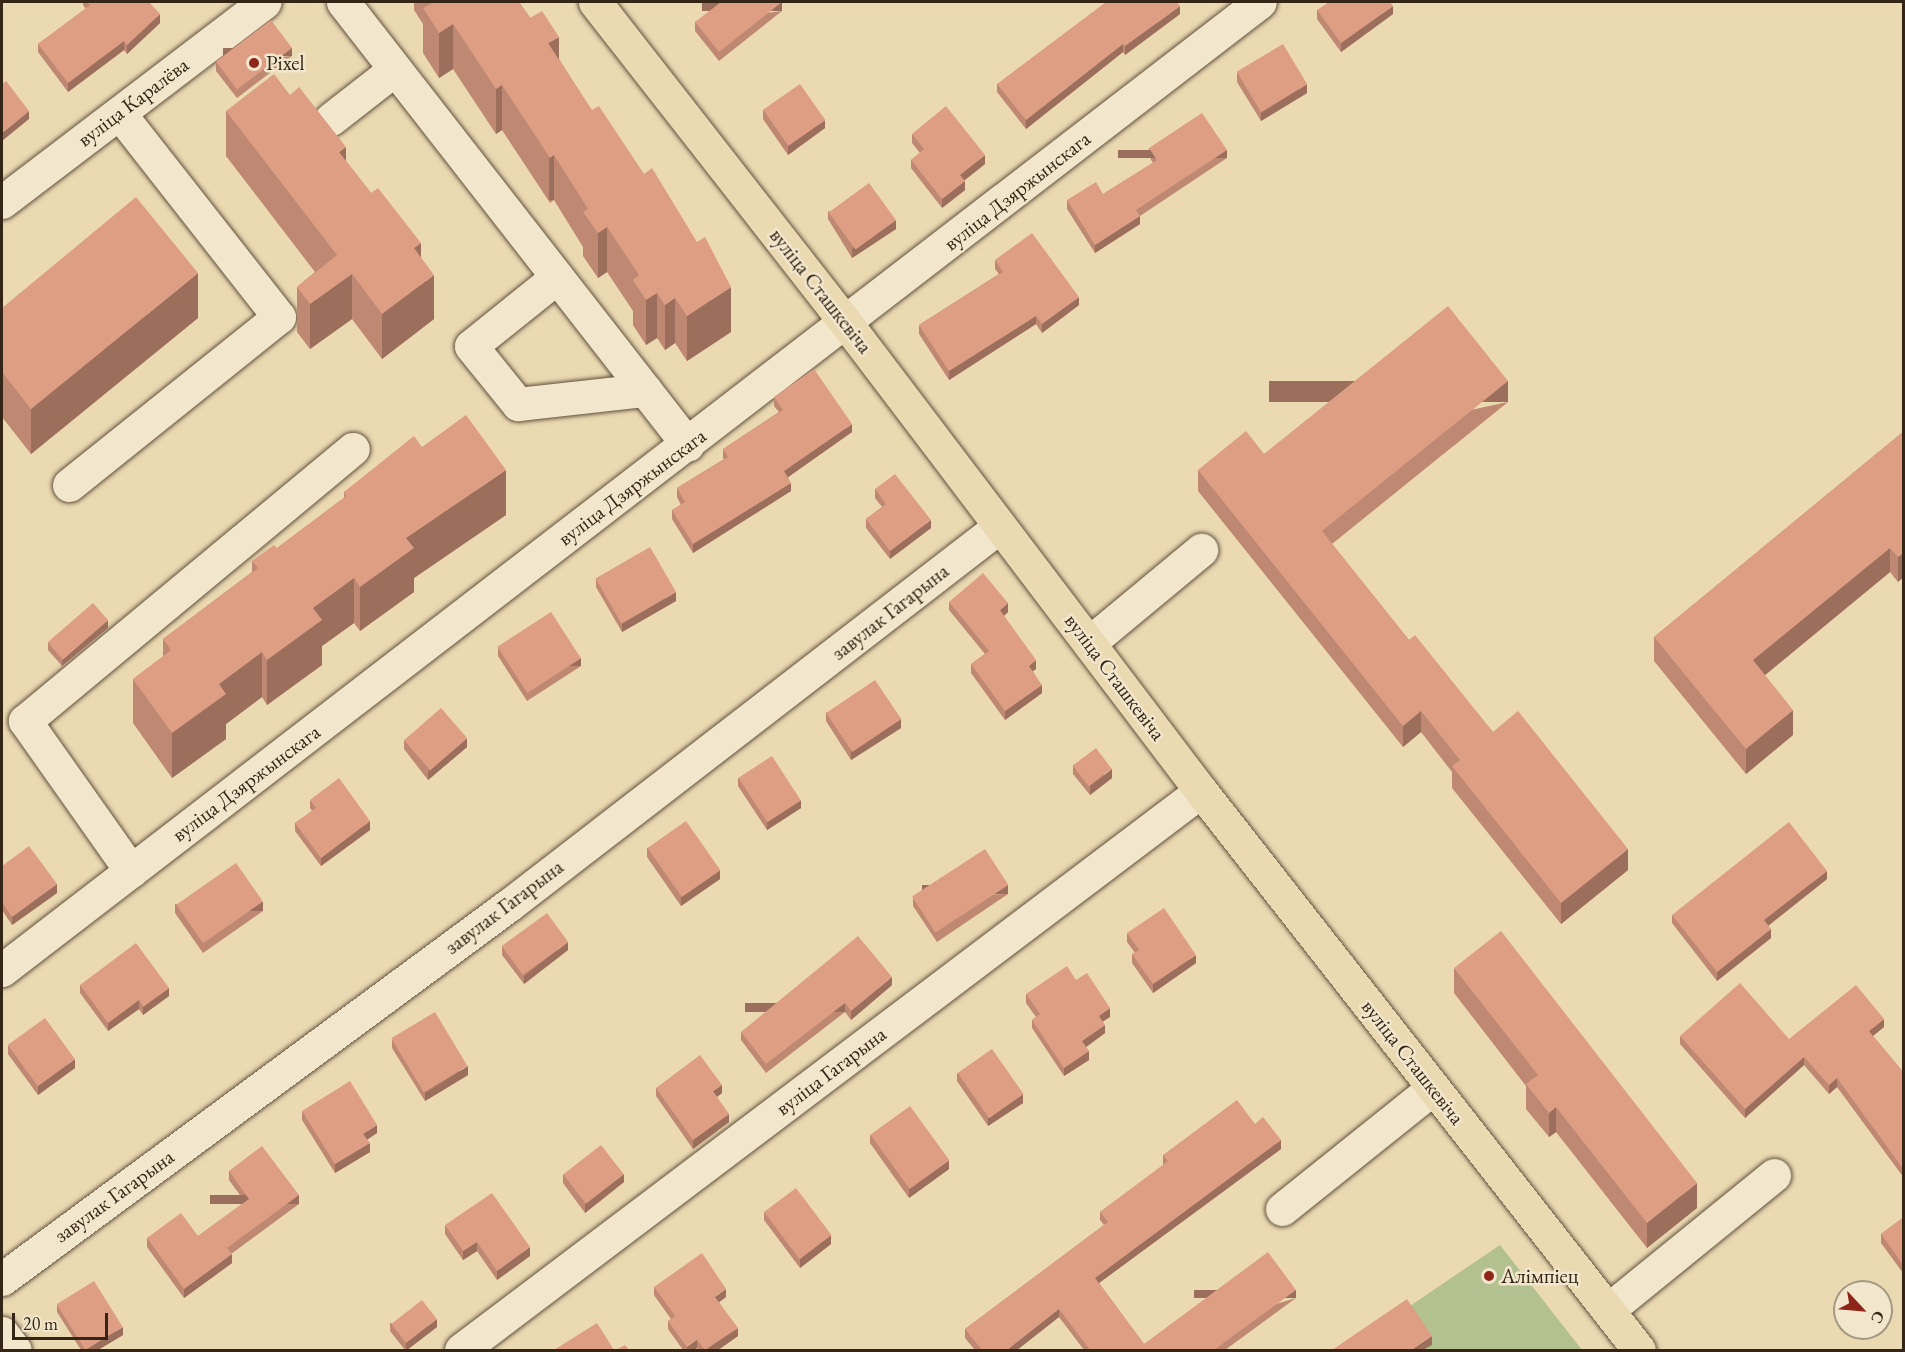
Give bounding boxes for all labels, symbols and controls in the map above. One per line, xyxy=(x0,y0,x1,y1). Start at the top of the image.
place label: Pixel xyxy=(266,50,304,76)
street label: вуліца Каралёва xyxy=(72,52,194,152)
marker: Pixel xyxy=(247,56,261,70)
street label: вуліца Дзяржынскага xyxy=(939,126,1095,256)
street label: вуліца Сташкевіча xyxy=(764,223,878,359)
street label: вуліца Дзяржынскага xyxy=(553,423,711,551)
street label: завулак Гагарына xyxy=(826,558,954,666)
street label: вуліца Сташкевіча xyxy=(1059,609,1171,745)
street label: вуліца Дзяржынскага xyxy=(167,719,325,847)
street label: завулак Гагарына xyxy=(440,854,568,960)
street label: вуліца Сташкевіча xyxy=(1356,994,1470,1130)
street label: вуліца Гагарына xyxy=(771,1021,891,1121)
street label: завулак Гагарына xyxy=(49,1144,179,1248)
place label: Алімпіец xyxy=(1501,1263,1579,1289)
marker: Алімпіец xyxy=(1482,1269,1496,1283)
north arrow xyxy=(1833,1280,1893,1340)
scale bar xyxy=(15,1301,111,1339)
text: С xyxy=(1866,1308,1890,1327)
text: 20 m xyxy=(23,1312,58,1335)

